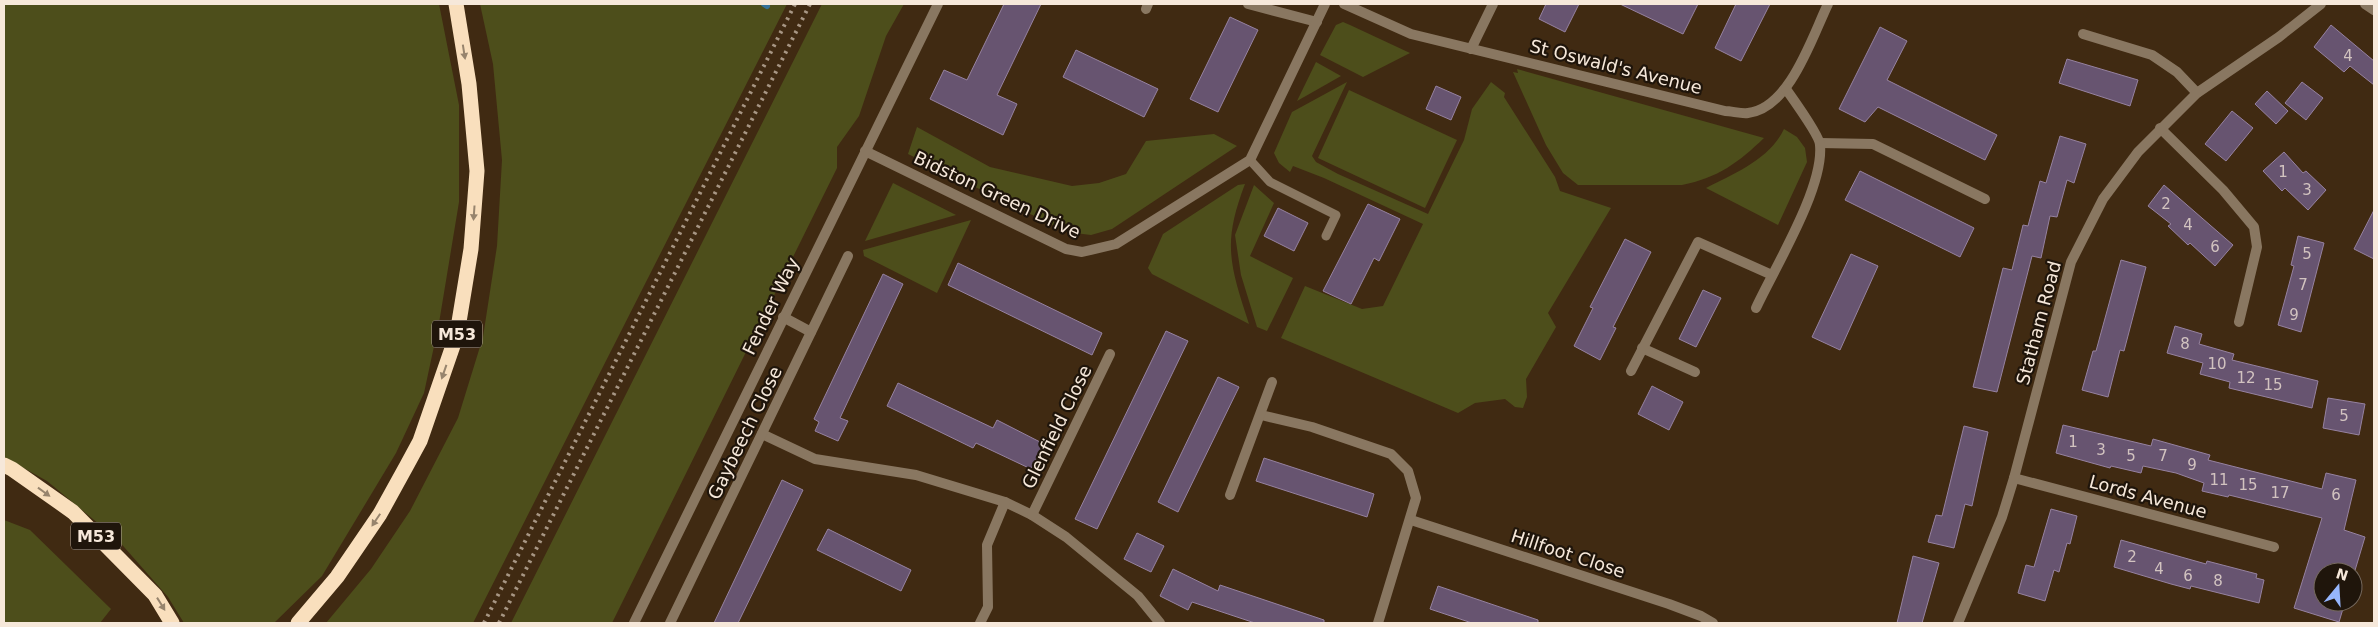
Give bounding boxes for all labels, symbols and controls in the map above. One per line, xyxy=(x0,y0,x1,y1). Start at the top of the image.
street label: St Oswald's Avenue xyxy=(1528,35,1704,98)
one-way arrow xyxy=(461,44,469,60)
house number: 4 xyxy=(2343,47,2353,65)
street label: Bidston Green Drive xyxy=(910,147,1084,242)
house number: 1 xyxy=(2278,163,2288,181)
house number: 3 xyxy=(2302,181,2312,199)
house number: 2 xyxy=(2161,195,2171,213)
one-way arrow xyxy=(469,206,477,222)
house number: 4 xyxy=(2183,216,2193,234)
house number: 6 xyxy=(2210,238,2220,256)
house number: 5 xyxy=(2302,245,2312,263)
street label: Fender Way xyxy=(738,253,803,358)
street label: Statham Road xyxy=(2012,259,2065,387)
house number: 7 xyxy=(2298,276,2308,294)
house number: 9 xyxy=(2289,306,2299,324)
road number: M53 xyxy=(432,320,482,348)
house number: 8 xyxy=(2180,335,2190,353)
house number: 10 xyxy=(2207,355,2227,373)
street label: Glenfield Close xyxy=(1018,361,1096,492)
street label: Gaybeech Close xyxy=(703,363,786,503)
one-way arrow xyxy=(439,365,447,380)
house number: 12 xyxy=(2236,369,2256,387)
house number: 15 xyxy=(2263,376,2283,394)
house number: 5 xyxy=(2339,407,2349,425)
house number: 1 xyxy=(2068,433,2078,451)
house number: 3 xyxy=(2096,441,2106,459)
house number: 5 xyxy=(2126,447,2136,465)
house number: 7 xyxy=(2158,447,2168,465)
house number: 9 xyxy=(2187,456,2197,474)
street label: Lords Avenue xyxy=(2087,471,2209,522)
house number: 11 xyxy=(2209,471,2229,489)
house number: 15 xyxy=(2238,476,2258,494)
house number: 17 xyxy=(2270,484,2290,502)
house number: 6 xyxy=(2331,486,2341,504)
one-way arrow xyxy=(38,487,51,497)
one-way arrow xyxy=(371,513,381,526)
road number: M53 xyxy=(71,522,121,550)
street label: Hillfoot Close xyxy=(1508,525,1628,582)
house number: 2 xyxy=(2127,548,2137,566)
house number: 4 xyxy=(2154,560,2164,578)
north arrow xyxy=(2313,562,2363,612)
text: N xyxy=(2334,565,2350,584)
house number: 6 xyxy=(2183,567,2193,585)
house number: 8 xyxy=(2213,572,2223,590)
one-way arrow xyxy=(156,598,165,611)

